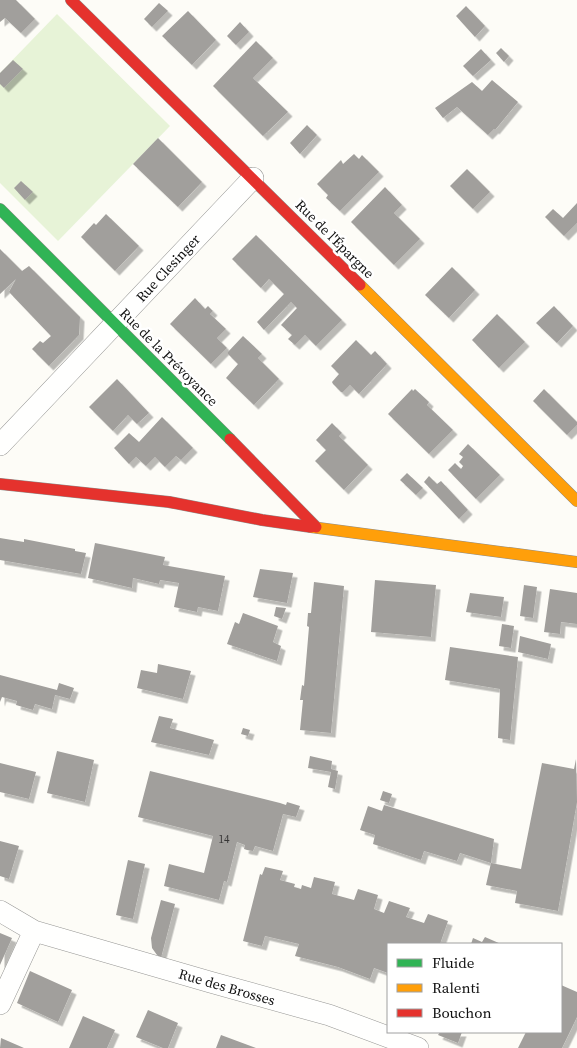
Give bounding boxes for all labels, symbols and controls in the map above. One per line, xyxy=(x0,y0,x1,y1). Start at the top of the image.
street label: Rue de l'Épargne xyxy=(291,195,379,283)
street label: Rue Clesinger xyxy=(131,230,205,306)
street label: Rue de la Prévoyance xyxy=(115,303,223,411)
house number: 14 xyxy=(219,832,230,847)
legend xyxy=(387,943,562,1033)
text: Fluide xyxy=(432,952,475,973)
street label: Rue des Brosses xyxy=(176,964,278,1010)
text: Ralenti xyxy=(432,977,480,998)
text: Bouchon xyxy=(432,1002,492,1023)

